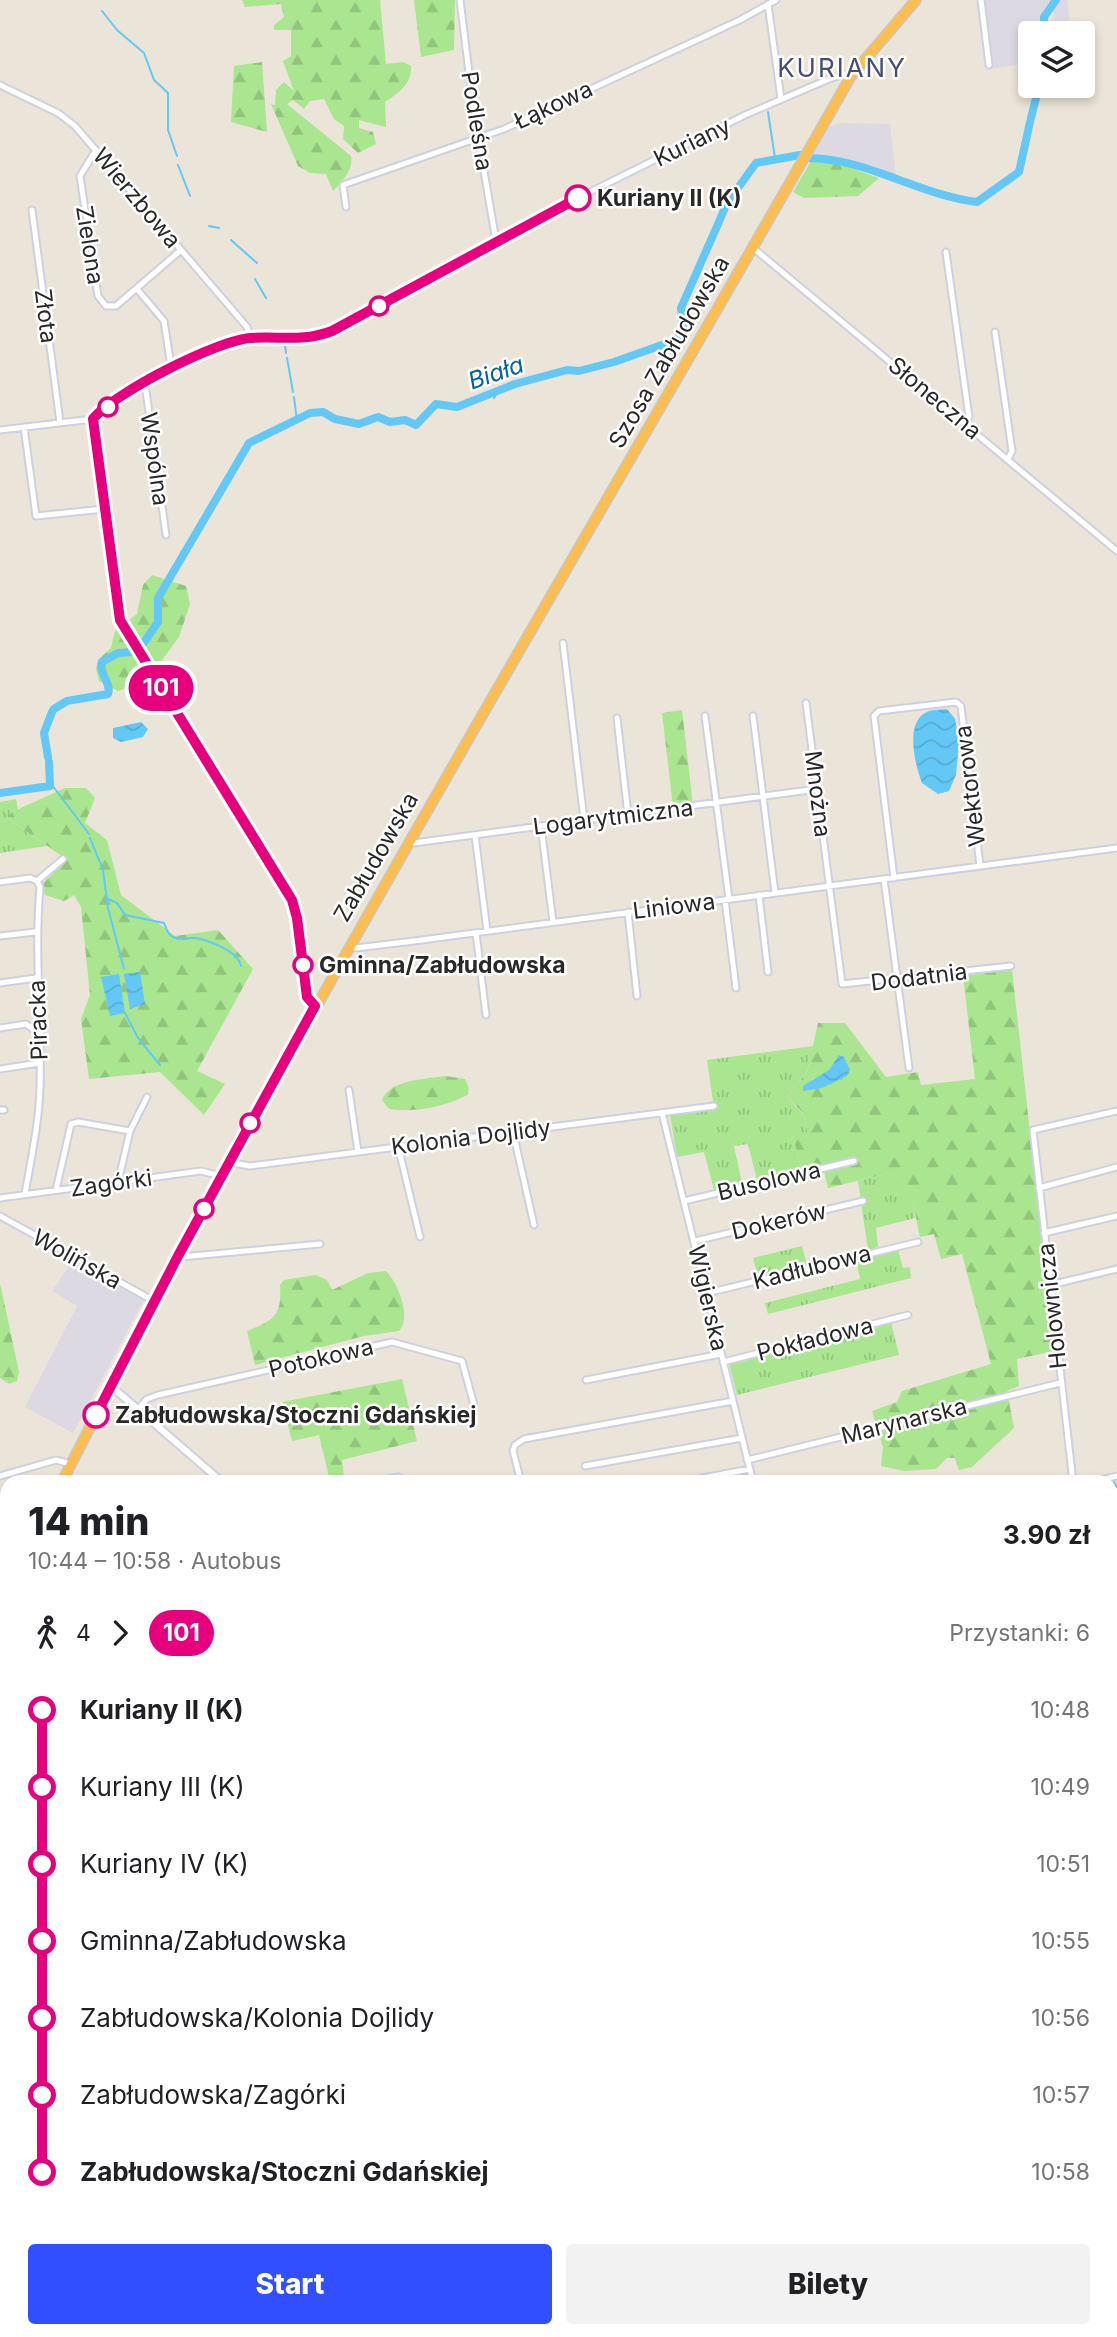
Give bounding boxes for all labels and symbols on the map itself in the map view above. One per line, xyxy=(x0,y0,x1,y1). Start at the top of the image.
district label: KURIANY xyxy=(777,52,907,83)
street label: Podleśna xyxy=(455,69,499,173)
street label: Łąkowa xyxy=(509,75,597,135)
street label: Kuriany xyxy=(649,111,735,173)
street label: Wierzbowa xyxy=(87,142,187,254)
place label: Kuriany II (K) xyxy=(597,184,742,212)
marker: Kuriany II (K) xyxy=(565,185,591,211)
street label: Zielona xyxy=(70,204,110,286)
street label: Szosa Zabłudowska xyxy=(603,251,735,453)
street label: Złota xyxy=(29,287,63,345)
unlabelled marker xyxy=(369,296,389,316)
water label: Biała xyxy=(464,350,527,395)
street label: Słoneczna xyxy=(883,351,987,445)
unlabelled marker xyxy=(98,397,118,417)
street label: Wspólna xyxy=(135,411,175,507)
line badge: 101 xyxy=(121,665,201,711)
street label: Wektorowa xyxy=(949,724,991,848)
street label: Mnożna xyxy=(799,749,837,839)
street label: Zabłudowska xyxy=(328,787,424,927)
street label: Logarytmiczna xyxy=(531,793,695,841)
street label: Liniowa xyxy=(631,887,717,925)
place label: Gminna/Zabłudowska xyxy=(319,951,566,979)
marker: Gminna/Zabłudowska xyxy=(293,955,313,975)
street label: Dodatnia xyxy=(869,957,969,997)
street label: Piracka xyxy=(23,979,53,1061)
unlabelled marker xyxy=(240,1113,260,1133)
street label: Kolonia Dojlidy xyxy=(390,1113,552,1161)
street label: Busolowa xyxy=(715,1156,823,1206)
street label: Zagórki xyxy=(68,1163,154,1203)
street label: Dokerów xyxy=(729,1196,829,1245)
unlabelled marker xyxy=(194,1199,214,1219)
street label: Wolińska xyxy=(27,1223,127,1295)
street label: Kadłubowa xyxy=(750,1239,874,1295)
street label: Wigierska xyxy=(682,1242,734,1354)
street label: Holownicza xyxy=(1031,1242,1073,1370)
street label: Pokładowa xyxy=(754,1311,876,1367)
street label: Potokowa xyxy=(266,1332,376,1384)
street label: Marynarska xyxy=(838,1392,970,1450)
place label: Zabłudowska/Stoczni Gdańskiej xyxy=(115,1401,476,1429)
marker: Zabłudowska/Stoczni Gdańskiej xyxy=(83,1402,109,1428)

